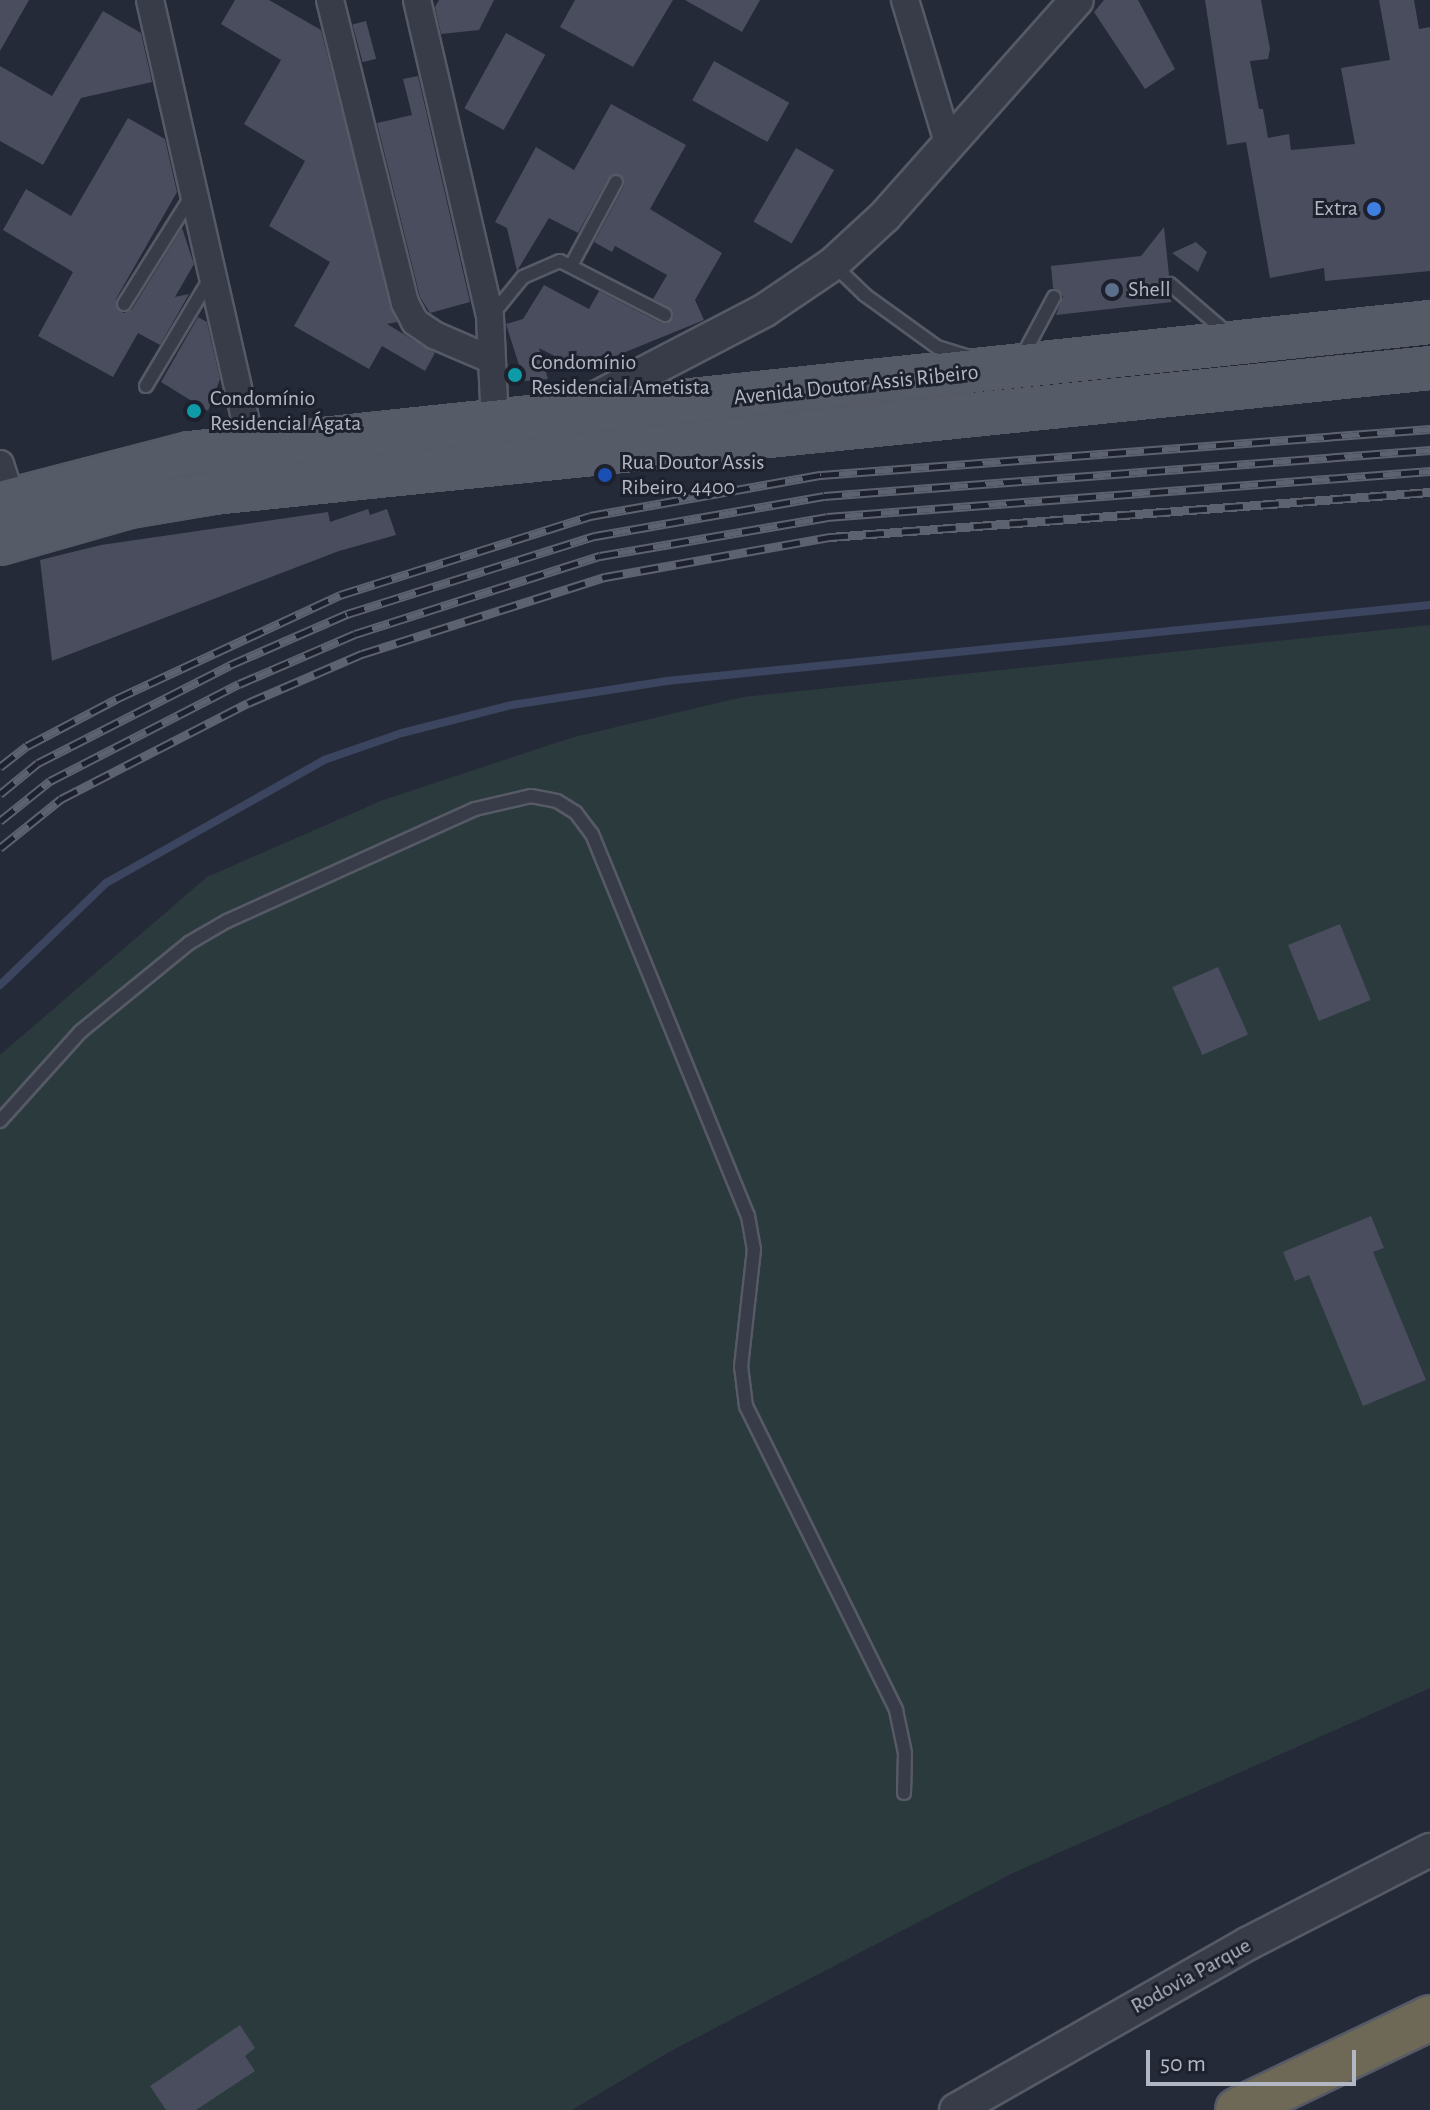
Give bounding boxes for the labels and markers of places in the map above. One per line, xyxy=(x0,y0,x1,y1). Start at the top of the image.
place label: Extra xyxy=(1314,196,1358,222)
marker: Extra xyxy=(1365,200,1383,218)
place label: Shell xyxy=(1128,277,1171,303)
marker: Shell xyxy=(1103,281,1121,299)
place label: Condomínio Residencial Ametista xyxy=(531,349,710,400)
marker: Condomínio Residencial Ametista xyxy=(506,366,524,384)
place label: Condomínio Residencial Ágata xyxy=(210,385,361,436)
marker: Condomínio Residencial Ágata xyxy=(185,402,203,420)
place label: Rua Doutor Assis Ribeiro, 4400 xyxy=(621,449,765,500)
marker: Rua Doutor Assis Ribeiro, 4400 xyxy=(596,466,614,484)

